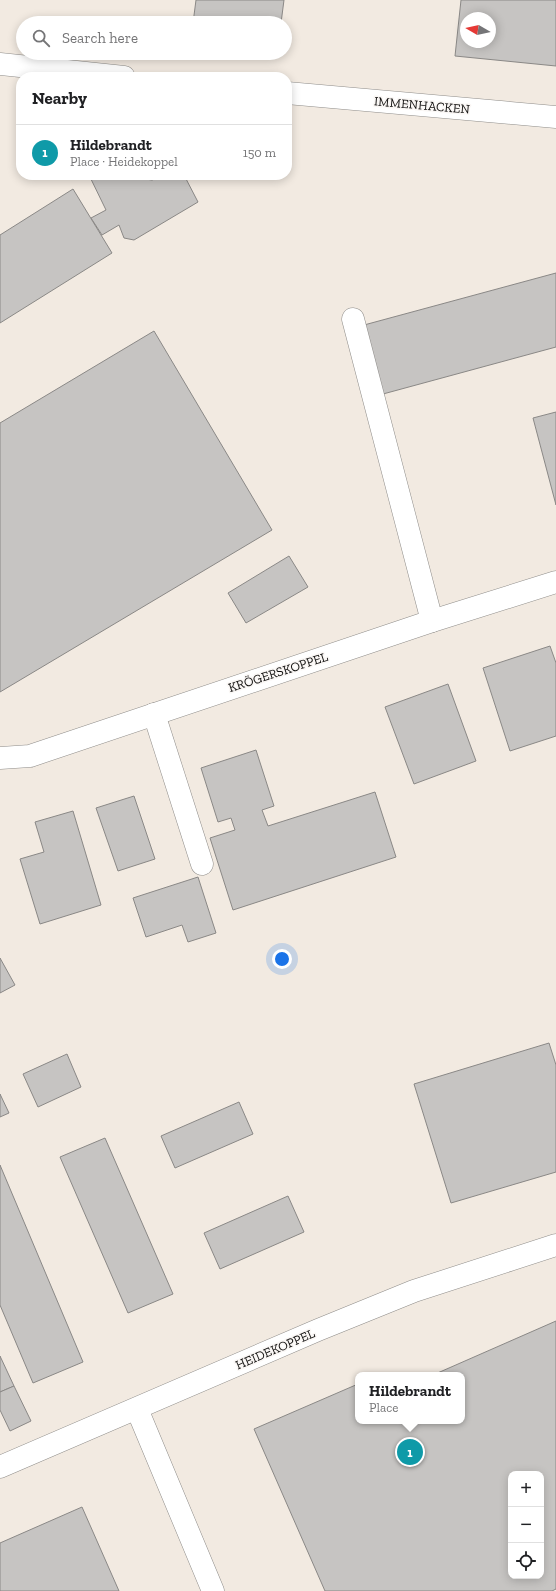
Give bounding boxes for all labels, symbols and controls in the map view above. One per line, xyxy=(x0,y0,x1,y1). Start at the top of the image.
north arrow xyxy=(460,12,496,48)
search box xyxy=(16,16,292,60)
icon: search xyxy=(30,27,52,49)
text: Search here xyxy=(62,29,138,47)
text: Nearby xyxy=(32,88,87,108)
street label: IMMENHACKEN xyxy=(373,93,471,117)
text: Hildebrandt xyxy=(70,136,152,154)
text: 1 xyxy=(42,145,48,160)
text: 150 m xyxy=(243,145,276,160)
text: Place · Heidekoppel xyxy=(70,154,178,169)
street label: KRÖGERSKOPPEL xyxy=(226,649,330,695)
your location xyxy=(272,949,292,969)
street label: HEIDEKOPPEL xyxy=(233,1325,317,1373)
popup xyxy=(355,1372,465,1424)
text: Hildebrandt xyxy=(369,1382,451,1400)
text: Place xyxy=(369,1400,398,1415)
pin: 1 xyxy=(397,1437,423,1467)
map controls xyxy=(508,1471,544,1579)
button: + xyxy=(508,1471,544,1507)
button: − xyxy=(508,1507,544,1543)
button: locate xyxy=(508,1543,544,1579)

